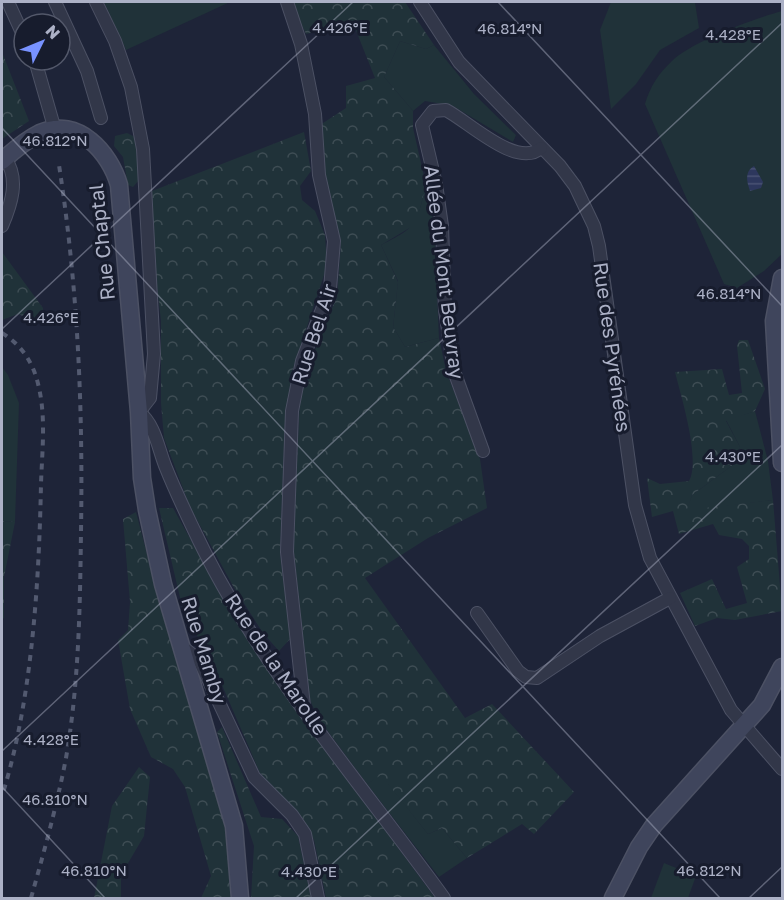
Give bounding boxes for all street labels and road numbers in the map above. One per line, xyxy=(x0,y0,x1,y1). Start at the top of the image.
street label: Allée du Mont Beuvray xyxy=(420,164,470,380)
street label: Rue Chaptal xyxy=(83,183,119,301)
street label: Rue des Pyrénées xyxy=(589,260,637,434)
street label: Rue Bel Air xyxy=(285,280,341,388)
street label: Rue de la Marolle xyxy=(221,589,333,739)
street label: Rue Mamby xyxy=(177,593,233,707)

